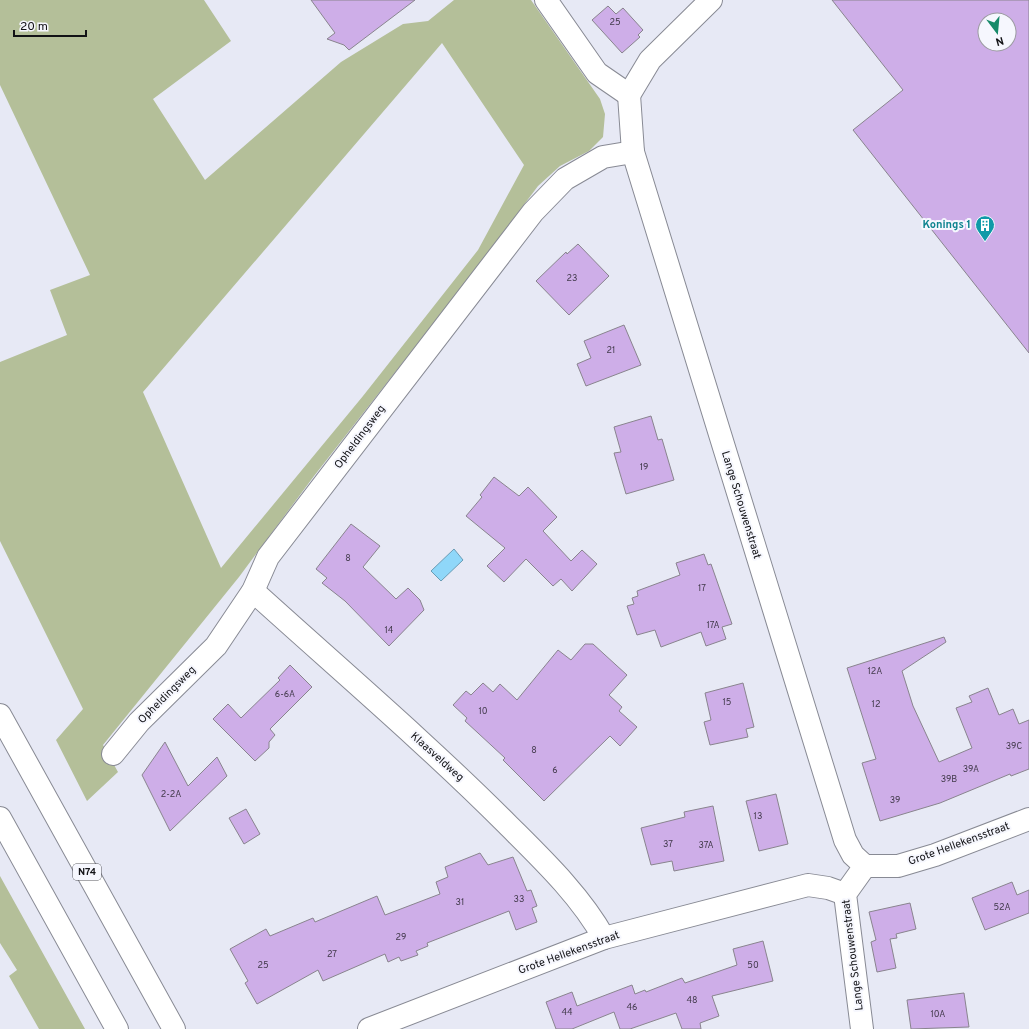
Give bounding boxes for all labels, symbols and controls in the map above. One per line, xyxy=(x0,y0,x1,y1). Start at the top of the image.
scale bar xyxy=(14,12,86,38)
north arrow xyxy=(977,12,1017,52)
house number: 25 xyxy=(609,17,621,28)
text: 20 m xyxy=(20,19,48,35)
text: N xyxy=(994,33,1005,48)
building icon: Konings 1 xyxy=(974,214,996,242)
place label: Konings 1 xyxy=(922,218,971,232)
house number: 23 xyxy=(567,273,577,284)
house number: 21 xyxy=(607,345,615,356)
street label: Opheldingsweg xyxy=(332,402,388,472)
street label: Lange Schouwenstraat xyxy=(718,449,764,561)
house number: 19 xyxy=(640,462,648,473)
house number: 8 xyxy=(345,553,351,564)
house number: 17 xyxy=(698,583,706,594)
house number: 17A xyxy=(706,620,720,631)
house number: 14 xyxy=(385,625,394,636)
street label: Opheldingsweg xyxy=(135,663,199,727)
house number: 12A xyxy=(868,666,882,677)
house number: 6-6A xyxy=(275,689,295,700)
house number: 15 xyxy=(723,697,731,708)
house number: 12 xyxy=(872,699,880,710)
house number: 10 xyxy=(478,706,488,717)
street label: Klaasveldweg xyxy=(407,729,467,785)
house number: 39C xyxy=(1006,741,1022,752)
house number: 8 xyxy=(531,745,537,756)
house number: 39A xyxy=(963,764,979,775)
house number: 6 xyxy=(552,765,558,776)
house number: 39B xyxy=(941,774,957,785)
house number: 2-2A xyxy=(161,789,181,800)
house number: 39 xyxy=(890,795,900,806)
house number: 13 xyxy=(754,811,762,822)
street label: Grote Hellekensstraat xyxy=(906,819,1012,869)
house number: 37 xyxy=(663,839,673,850)
house number: 37A xyxy=(698,840,714,851)
road number: N74 xyxy=(73,864,101,880)
house number: 33 xyxy=(514,894,524,905)
house number: 31 xyxy=(456,897,464,908)
street label: Lange Schouwenstraat xyxy=(839,899,867,1011)
house number: 52A xyxy=(993,902,1011,913)
street label: Grote Hellekensstraat xyxy=(516,928,622,978)
house number: 29 xyxy=(396,932,406,943)
house number: 27 xyxy=(327,949,337,960)
house number: 25 xyxy=(257,960,269,971)
house number: 50 xyxy=(747,960,759,971)
house number: 48 xyxy=(686,995,698,1006)
house number: 46 xyxy=(627,1002,637,1013)
house number: 44 xyxy=(561,1007,573,1018)
house number: 10A xyxy=(931,1009,945,1020)

